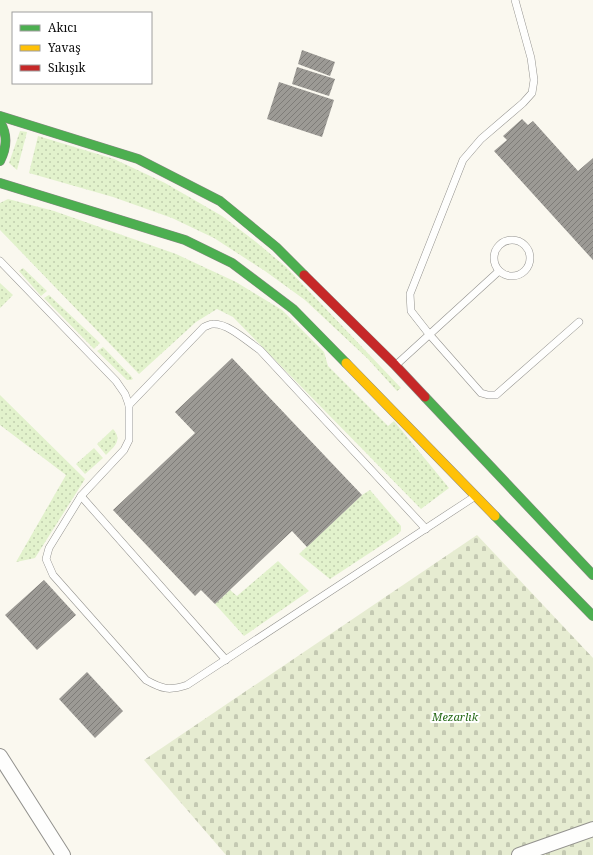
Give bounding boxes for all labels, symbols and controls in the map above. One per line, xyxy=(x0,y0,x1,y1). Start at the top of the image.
legend xyxy=(12,12,152,84)
text: Akıcı xyxy=(48,19,77,36)
text: Yavaş xyxy=(47,39,81,56)
text: Sıkışık xyxy=(48,59,86,76)
park label: Mezarlık xyxy=(431,709,479,724)

